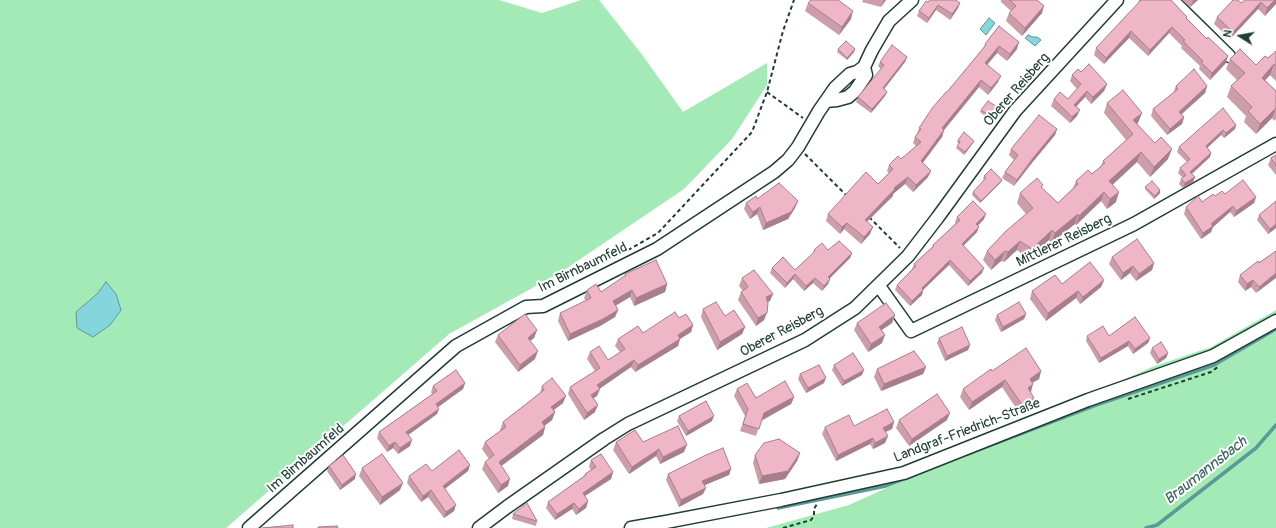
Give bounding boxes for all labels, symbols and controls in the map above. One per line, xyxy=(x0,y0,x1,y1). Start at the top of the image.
north arrow xyxy=(1220,16,1260,56)
text: N xyxy=(1221,29,1235,39)
street label: Oberer Reisberg xyxy=(981,50,1053,130)
street label: Mittlerer Reisberg xyxy=(1014,211,1114,271)
street label: Im Birnbaumfeld xyxy=(536,239,630,297)
street label: Oberer Reisberg xyxy=(737,303,827,361)
street label: Landgraf-Friedrich-Straße xyxy=(891,395,1043,467)
street label: Im Birnbaumfeld xyxy=(264,421,348,497)
water label: Braumannsbach xyxy=(1161,433,1251,509)

